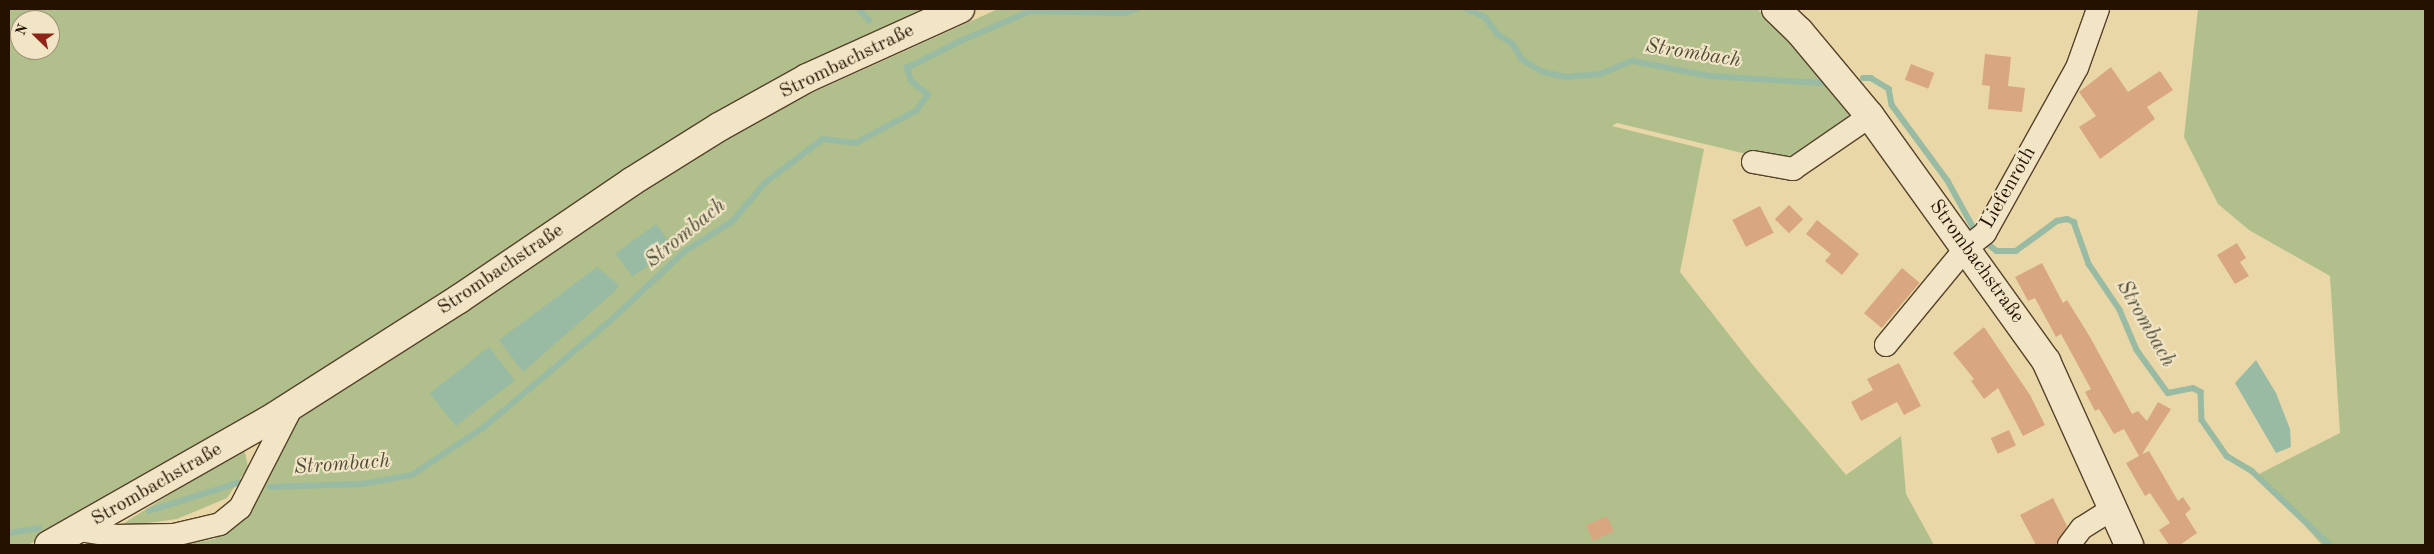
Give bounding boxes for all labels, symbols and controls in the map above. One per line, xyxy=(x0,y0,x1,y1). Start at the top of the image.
north arrow xyxy=(10,10,60,60)
street label: Strombachstraße xyxy=(776,19,918,105)
text: N xyxy=(14,22,31,37)
water label: Strombach xyxy=(1643,34,1743,74)
street label: Liefenroth xyxy=(1976,143,2042,233)
water label: Strombach xyxy=(641,194,731,274)
street label: Strombachstraße xyxy=(1923,196,2029,328)
street label: Strombachstraße xyxy=(434,219,568,321)
water label: Strombach xyxy=(2110,276,2180,372)
street label: Strombachstraße xyxy=(88,438,226,532)
water label: Strombach xyxy=(293,449,391,481)

